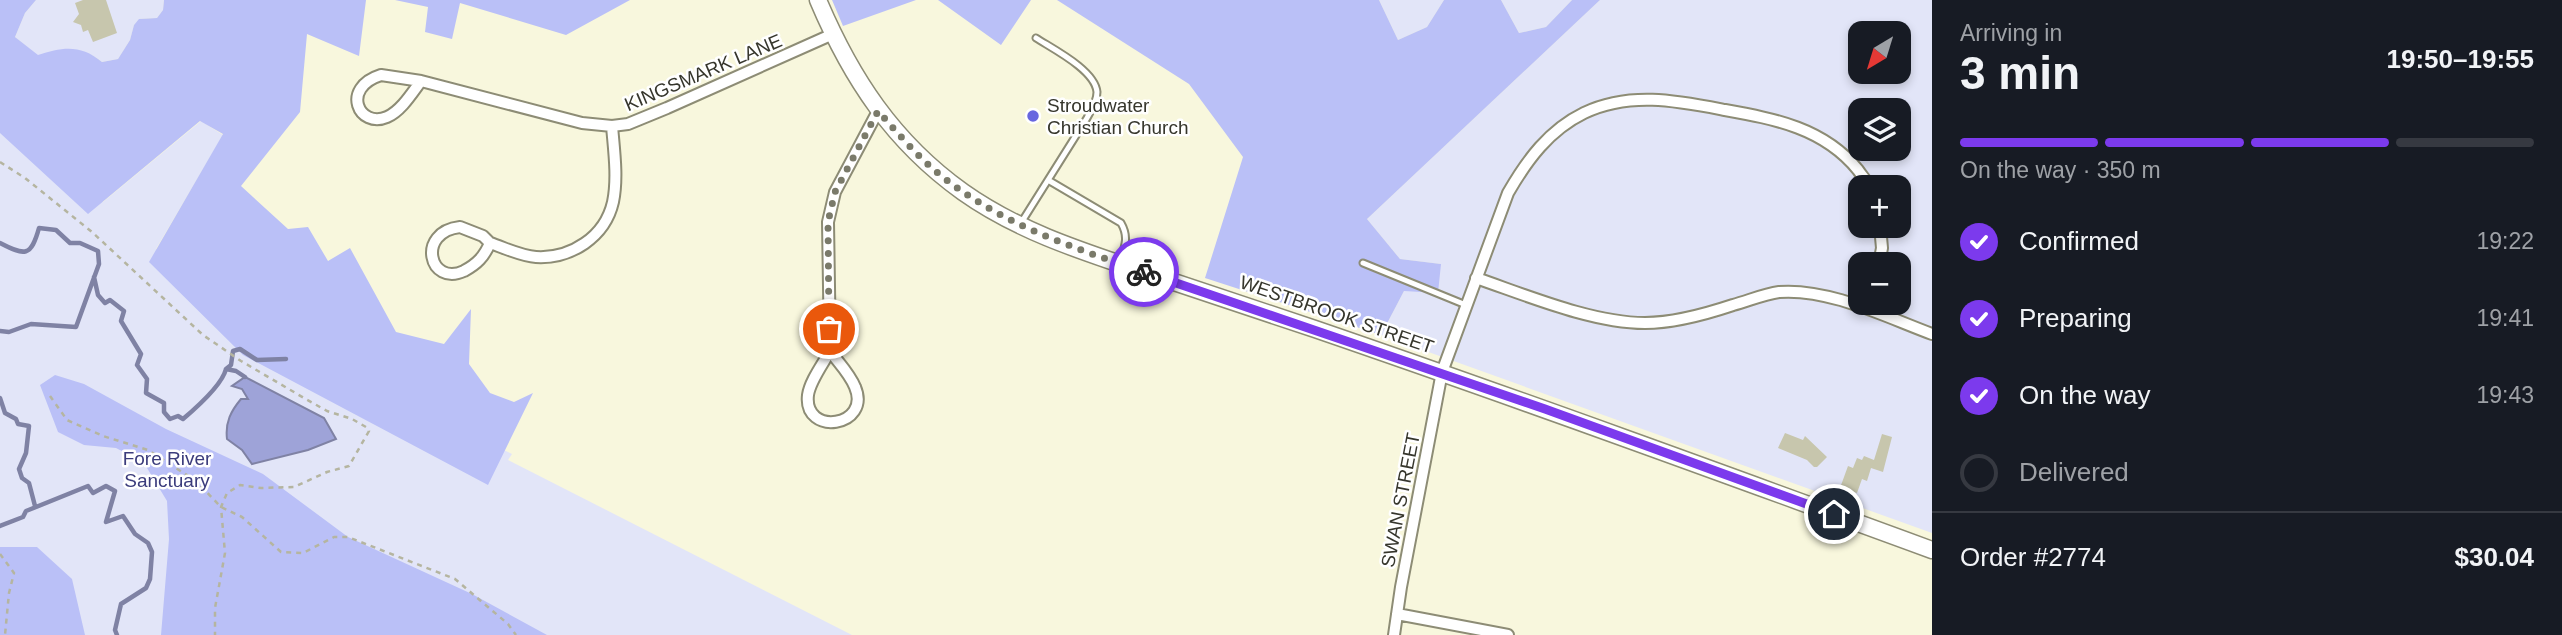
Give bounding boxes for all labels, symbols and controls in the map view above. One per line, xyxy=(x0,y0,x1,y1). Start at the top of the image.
text: Arriving in xyxy=(1960,20,2062,46)
north arrow xyxy=(1848,21,1911,84)
map controls xyxy=(1848,21,1911,315)
street label: KINGSMARK LANE xyxy=(621,30,785,115)
text: 19:50–19:55 xyxy=(2387,44,2534,74)
text: 3 min xyxy=(1960,47,2080,99)
place label: Stroudwater Christian Church xyxy=(1047,95,1189,138)
button: layers xyxy=(1848,98,1911,161)
marker: Stroudwater Christian Church xyxy=(1025,108,1041,124)
text: On the way · 350 m xyxy=(1960,157,2161,183)
button: + xyxy=(1848,175,1911,238)
icon: check xyxy=(1960,223,1998,261)
text: Confirmed xyxy=(2019,226,2139,256)
text: 19:22 xyxy=(2476,228,2534,254)
courier xyxy=(1109,237,1179,307)
button: − xyxy=(1848,252,1911,315)
icon: bike xyxy=(1125,253,1163,291)
street label: WESTBROOK STREET xyxy=(1237,271,1437,358)
pin xyxy=(799,299,859,359)
icon: check xyxy=(1960,300,1998,338)
text: Preparing xyxy=(2019,303,2132,333)
text: 19:41 xyxy=(2476,305,2534,331)
icon: bag xyxy=(810,310,848,348)
icon: check xyxy=(1960,377,1998,415)
text: On the way xyxy=(2019,380,2151,410)
text: 19:43 xyxy=(2476,382,2534,408)
street label: SWAN STREET xyxy=(1377,431,1424,569)
park label: Fore River Sanctuary xyxy=(123,448,212,491)
text: Delivered xyxy=(2019,457,2129,487)
pin xyxy=(1804,484,1864,544)
icon: home xyxy=(1815,495,1853,533)
text: Order #2774 xyxy=(1960,542,2106,572)
text: $30.04 xyxy=(2454,542,2534,572)

